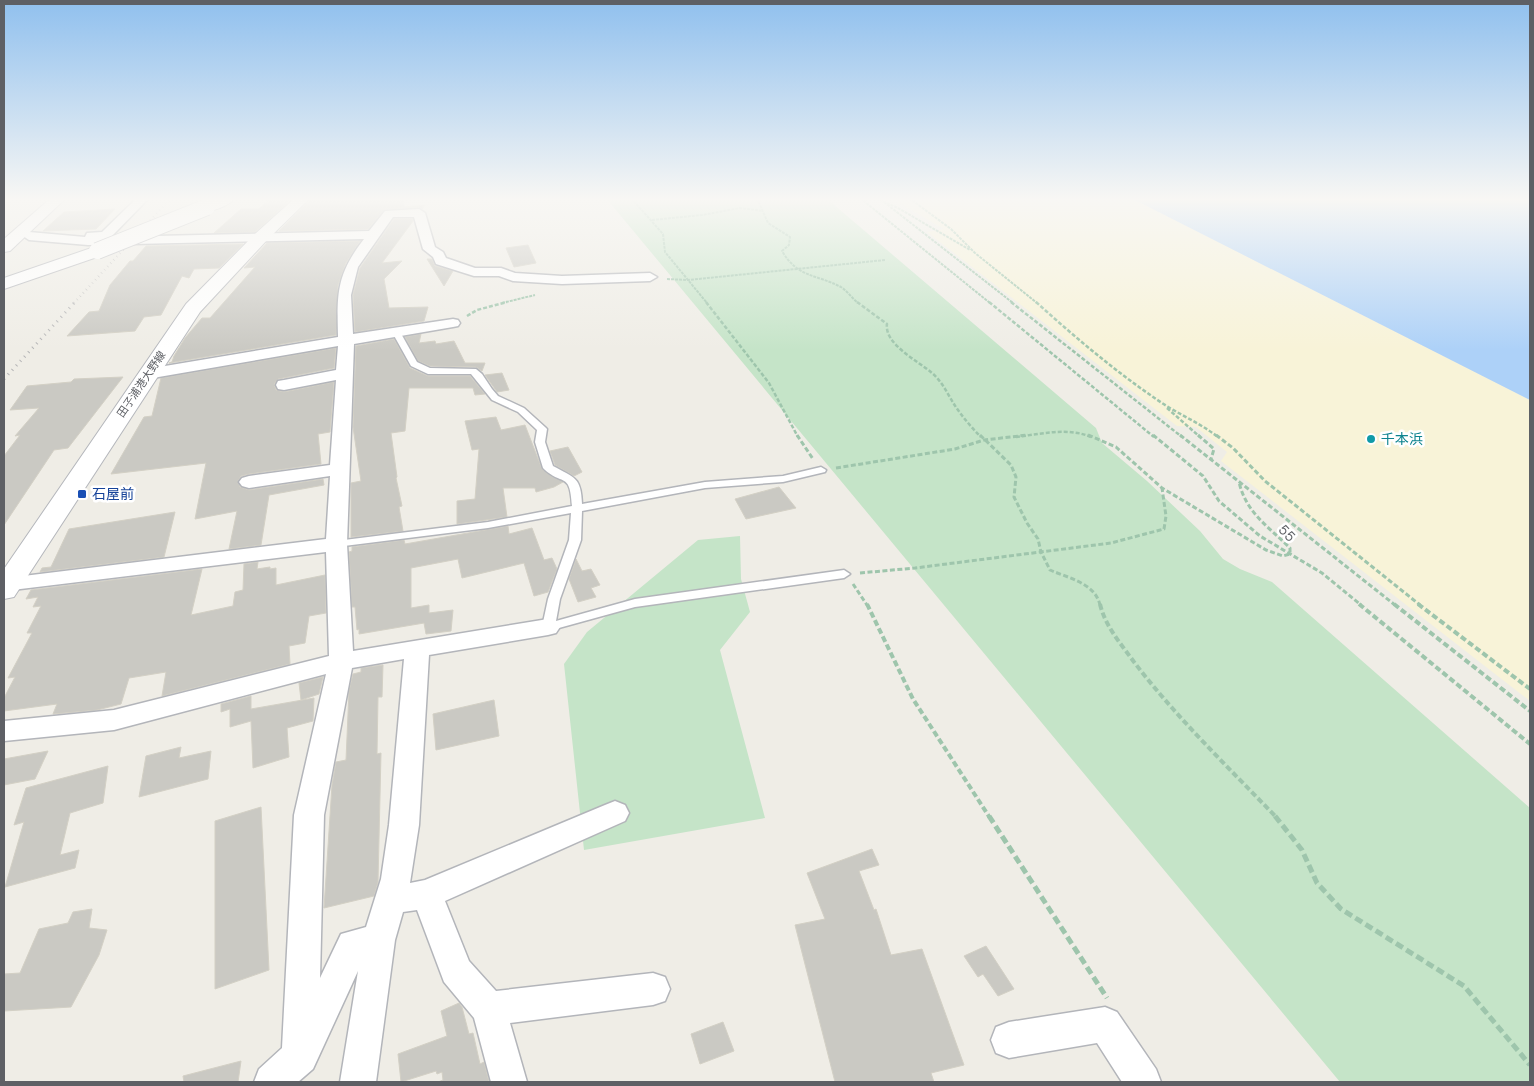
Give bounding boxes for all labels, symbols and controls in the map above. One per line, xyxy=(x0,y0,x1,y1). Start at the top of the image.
street label: 田子浦港大野線 xyxy=(114,348,168,420)
place label: 千本浜 xyxy=(1381,430,1423,448)
marker: 千本浜 xyxy=(1365,433,1377,445)
place label: 石屋前 xyxy=(92,485,134,503)
marker: 石屋前 xyxy=(76,488,88,500)
street label: 55 xyxy=(1275,521,1299,545)

